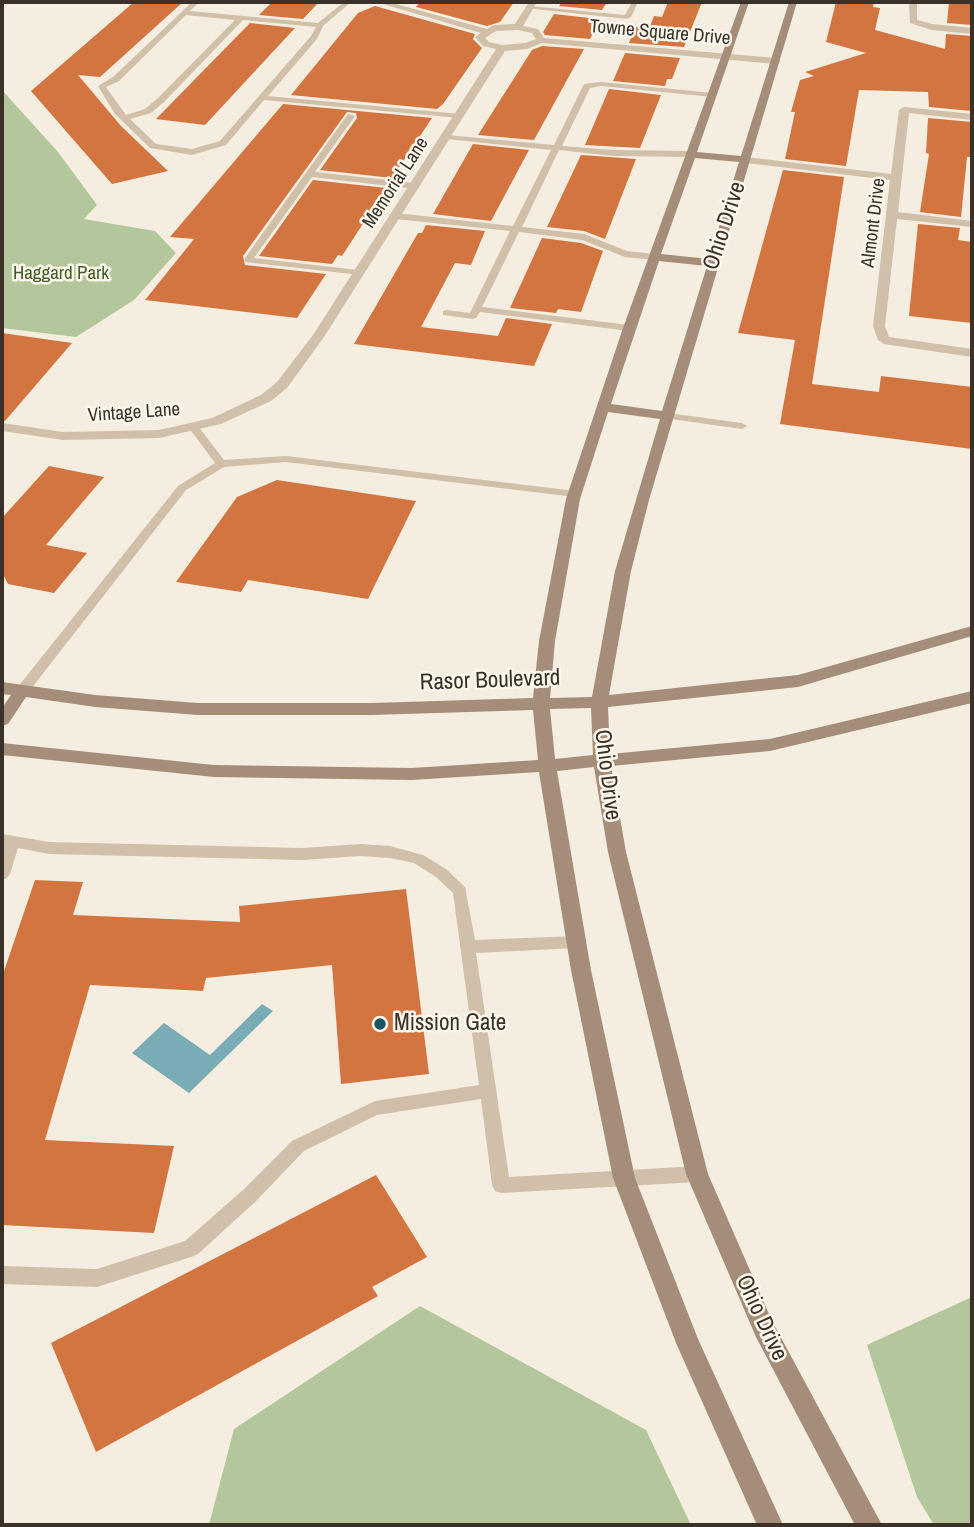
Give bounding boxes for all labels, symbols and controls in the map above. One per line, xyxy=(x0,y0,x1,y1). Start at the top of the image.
street label: Towne Square Drive xyxy=(589,15,731,51)
street label: Memorial Lane xyxy=(358,133,434,233)
street label: Almont Drive xyxy=(857,177,891,269)
street label: Ohio Drive xyxy=(698,178,752,274)
park label: Haggard Park xyxy=(13,263,109,285)
street label: Vintage Lane xyxy=(87,398,181,428)
street label: Rasor Boulevard xyxy=(419,665,561,697)
street label: Ohio Drive xyxy=(588,728,626,822)
place label: Mission Gate xyxy=(394,1010,506,1038)
marker: Mission Gate xyxy=(372,1016,388,1032)
street label: Ohio Drive xyxy=(729,1271,793,1365)

